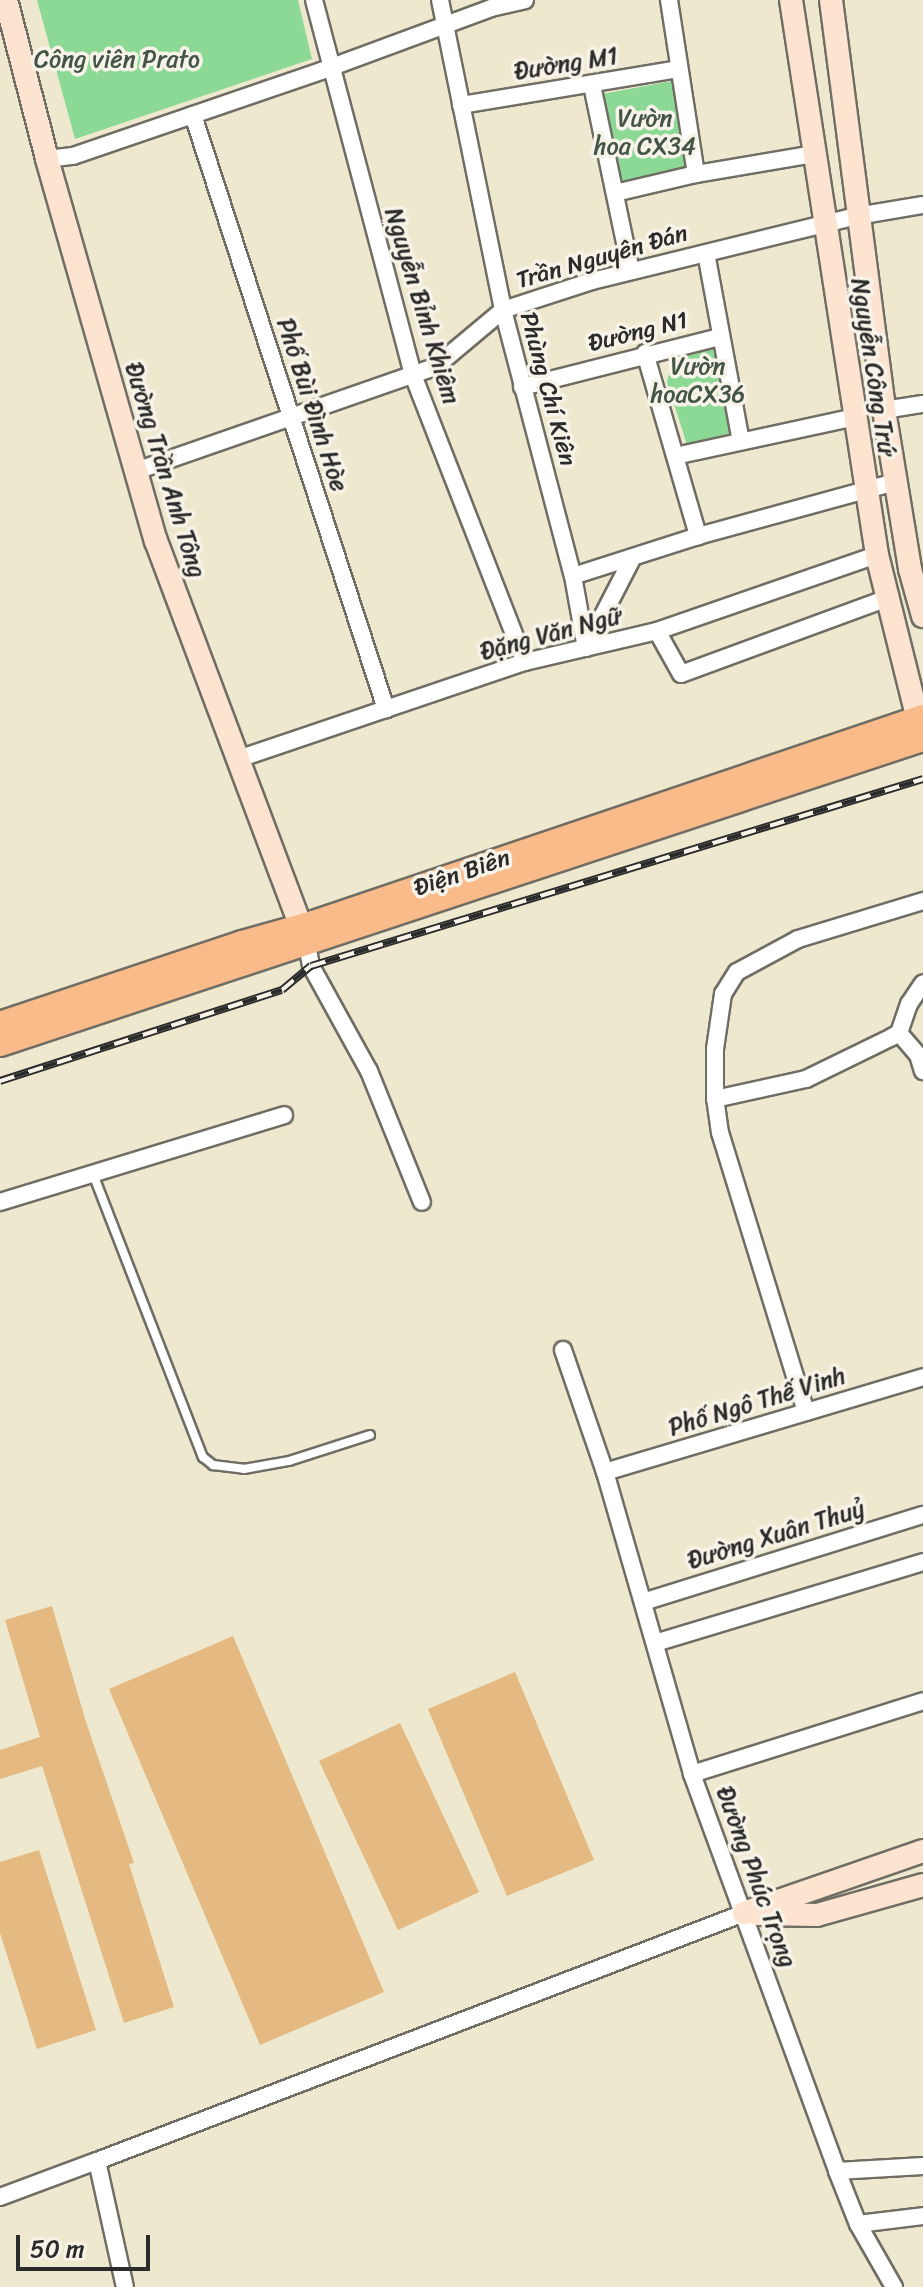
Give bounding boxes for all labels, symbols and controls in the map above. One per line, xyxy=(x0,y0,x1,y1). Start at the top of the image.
street label: Đường M1 xyxy=(512,42,620,86)
park label: Công viên Prato xyxy=(34,46,200,74)
park label: Vườn hoa CX34 xyxy=(594,105,696,161)
street label: Nguyễn Bỉnh Khiêm xyxy=(378,204,466,408)
street label: Trần Nguyên Đán xyxy=(513,219,691,295)
street label: Nguyễn Công Trứ xyxy=(845,276,901,458)
street label: Đường N1 xyxy=(585,306,691,358)
street label: Phùng Chí Kiên xyxy=(514,309,582,469)
street label: Phố Bùi Đình Hòe xyxy=(270,315,354,495)
park label: Vườn hoaCX36 xyxy=(651,353,745,409)
street label: Đường Trần Anh Tông xyxy=(119,359,211,581)
street label: Đặng Văn Ngữ xyxy=(477,601,625,667)
street label: Điện Biên xyxy=(410,843,514,903)
street label: Phố Ngô Thế Vinh xyxy=(665,1361,849,1443)
street label: Đường Xuân Thuỷ xyxy=(684,1494,868,1576)
street label: Đường Phúc Trọng xyxy=(710,1782,802,1972)
scale bar xyxy=(20,2219,154,2269)
text: 50 m xyxy=(30,2228,85,2270)

